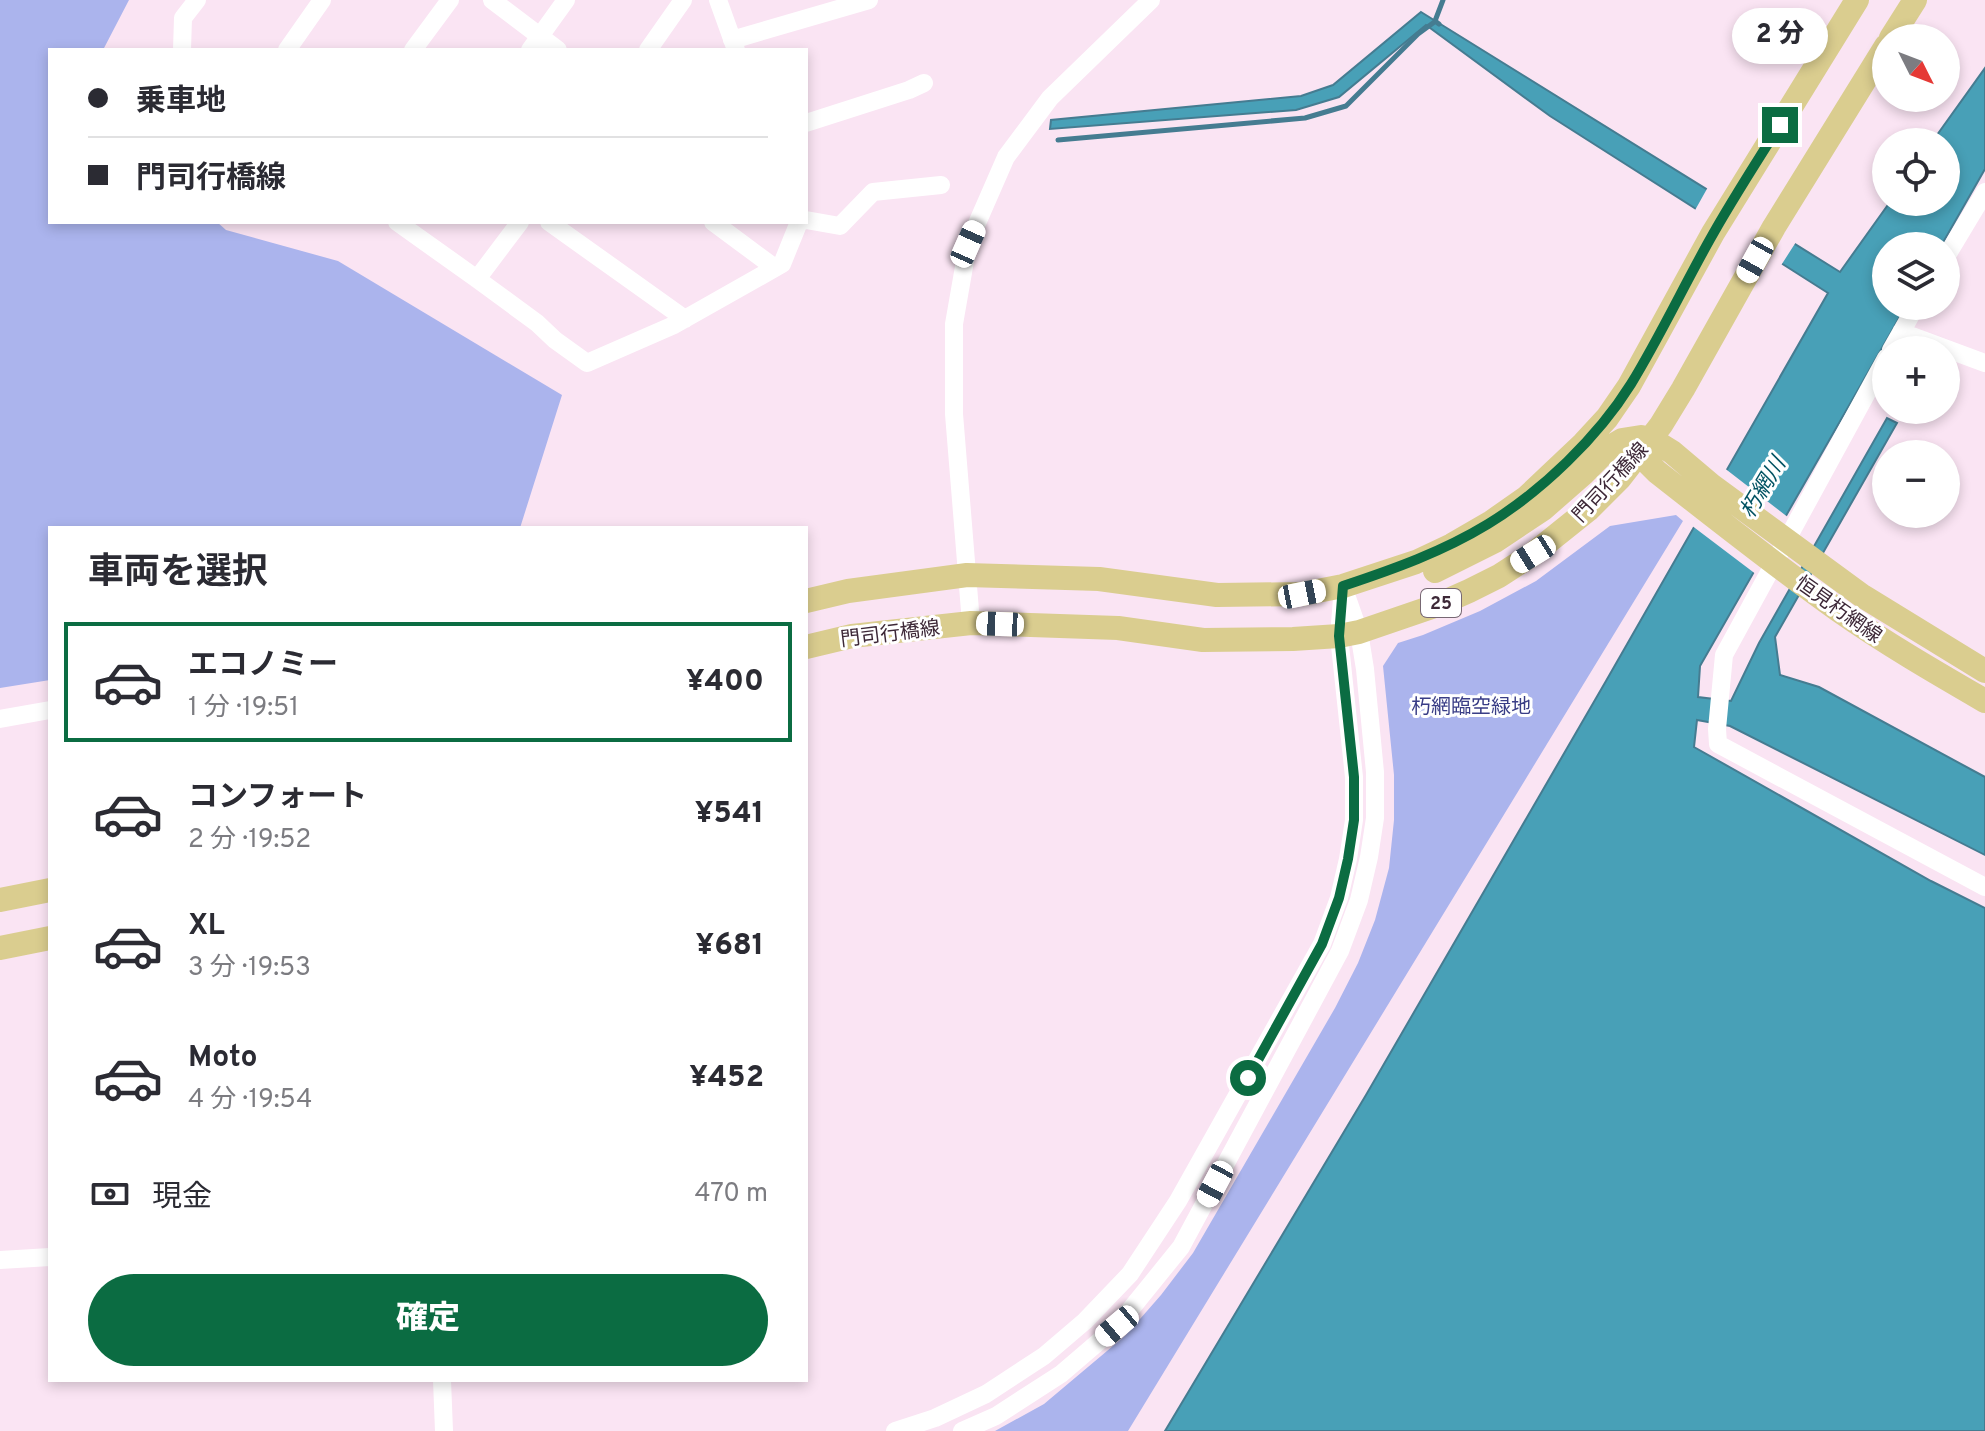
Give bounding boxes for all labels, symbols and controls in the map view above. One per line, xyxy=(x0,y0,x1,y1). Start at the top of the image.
callout: 2 分 xyxy=(1732,9,1828,65)
text: 2 分 xyxy=(1756,19,1804,52)
north arrow xyxy=(1872,24,1960,112)
map controls xyxy=(1872,24,1960,528)
text: 乗車地 xyxy=(136,84,226,121)
route end xyxy=(1762,107,1798,143)
button: locate xyxy=(1872,128,1960,216)
text: 門司行橋線 xyxy=(136,161,286,198)
car xyxy=(947,217,989,271)
button: layers xyxy=(1872,232,1960,320)
car xyxy=(1733,233,1777,287)
button: + xyxy=(1872,336,1960,424)
street label: 門司行橋線 xyxy=(1568,438,1655,529)
button: − xyxy=(1872,440,1960,528)
water label: 朽網川 xyxy=(1736,451,1794,524)
car xyxy=(1506,531,1560,577)
text: 車両を選択 xyxy=(88,551,268,597)
street label: 恒見朽網線 xyxy=(1789,571,1886,650)
car xyxy=(1276,578,1328,610)
road number: 25 xyxy=(1421,589,1461,617)
car xyxy=(976,611,1024,637)
street label: 門司行橋線 xyxy=(839,616,941,654)
icon: car xyxy=(92,646,164,718)
text: エコノミー xyxy=(188,648,338,685)
text: ¥400 xyxy=(686,664,764,701)
text: 1 分 · 19:51 xyxy=(188,692,299,725)
park label: 朽網臨空緑地 xyxy=(1411,695,1531,721)
icon: car xyxy=(92,778,164,850)
text: コンフォート xyxy=(188,780,367,817)
text: ¥541 xyxy=(695,796,764,833)
text: 2 分 · 19:52 xyxy=(188,824,311,857)
text: XL xyxy=(188,908,225,945)
icon: car xyxy=(92,910,164,982)
text: ¥681 xyxy=(696,928,764,965)
text: 3 分 · 19:53 xyxy=(188,952,311,985)
text: Moto xyxy=(188,1040,258,1077)
icon: car xyxy=(92,1042,164,1114)
text: ¥452 xyxy=(689,1060,764,1097)
route start xyxy=(1230,1060,1266,1096)
text: 4 分 · 19:54 xyxy=(188,1084,312,1117)
car xyxy=(1193,1157,1237,1211)
icon: cash xyxy=(88,1172,132,1216)
text: 470 m xyxy=(694,1178,768,1211)
text: 現金 xyxy=(152,1180,212,1217)
button: 確定 xyxy=(88,1274,768,1366)
car xyxy=(1091,1301,1143,1351)

